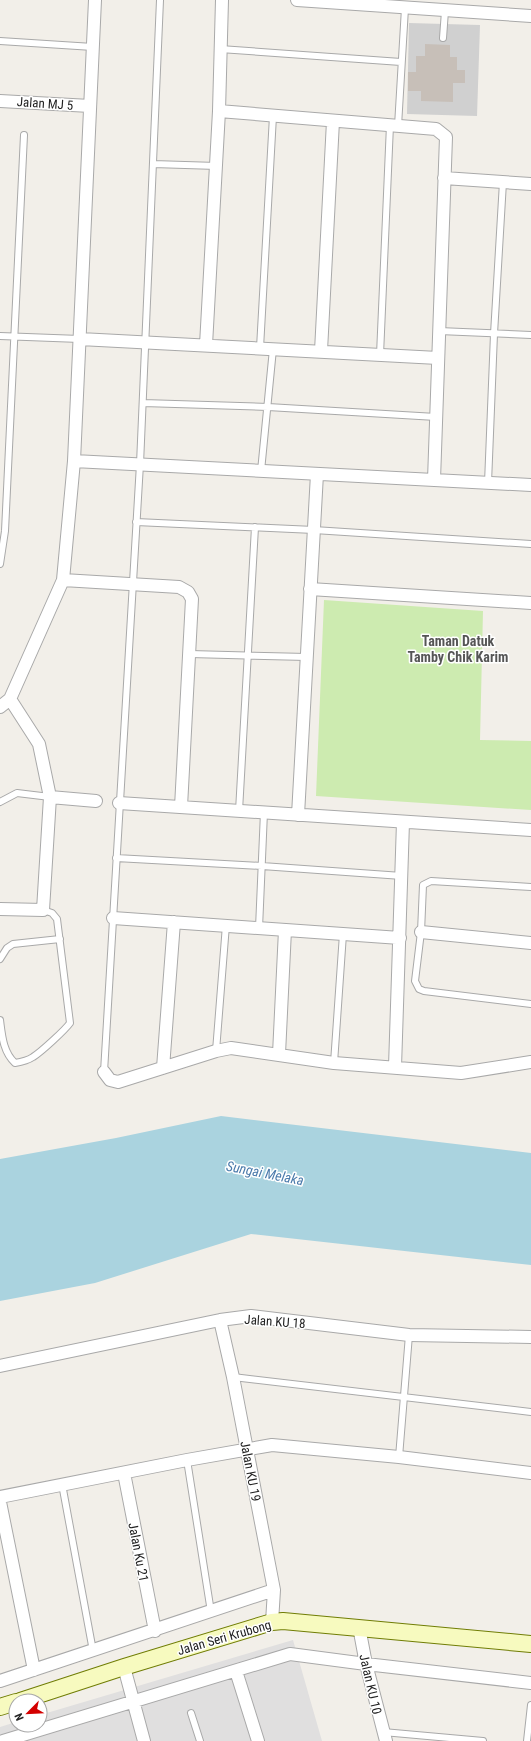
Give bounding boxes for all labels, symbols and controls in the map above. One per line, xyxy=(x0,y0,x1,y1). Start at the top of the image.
street label: Jalan MJ 5 xyxy=(16,94,74,113)
district label: Taman Datuk Tamby Chik Karim xyxy=(408,633,508,665)
water label: Sungai Melaka xyxy=(225,1158,305,1188)
street label: Jalan KU 18 xyxy=(244,1312,306,1331)
street label: Jalan KU 19 xyxy=(237,1440,264,1503)
street label: Jalan Ku 21 xyxy=(125,1521,152,1583)
street label: Jalan Seri Krubong xyxy=(176,1617,273,1658)
street label: Jalan KU 10 xyxy=(356,1653,385,1716)
north arrow xyxy=(8,1693,48,1733)
text: N xyxy=(12,1711,27,1723)

